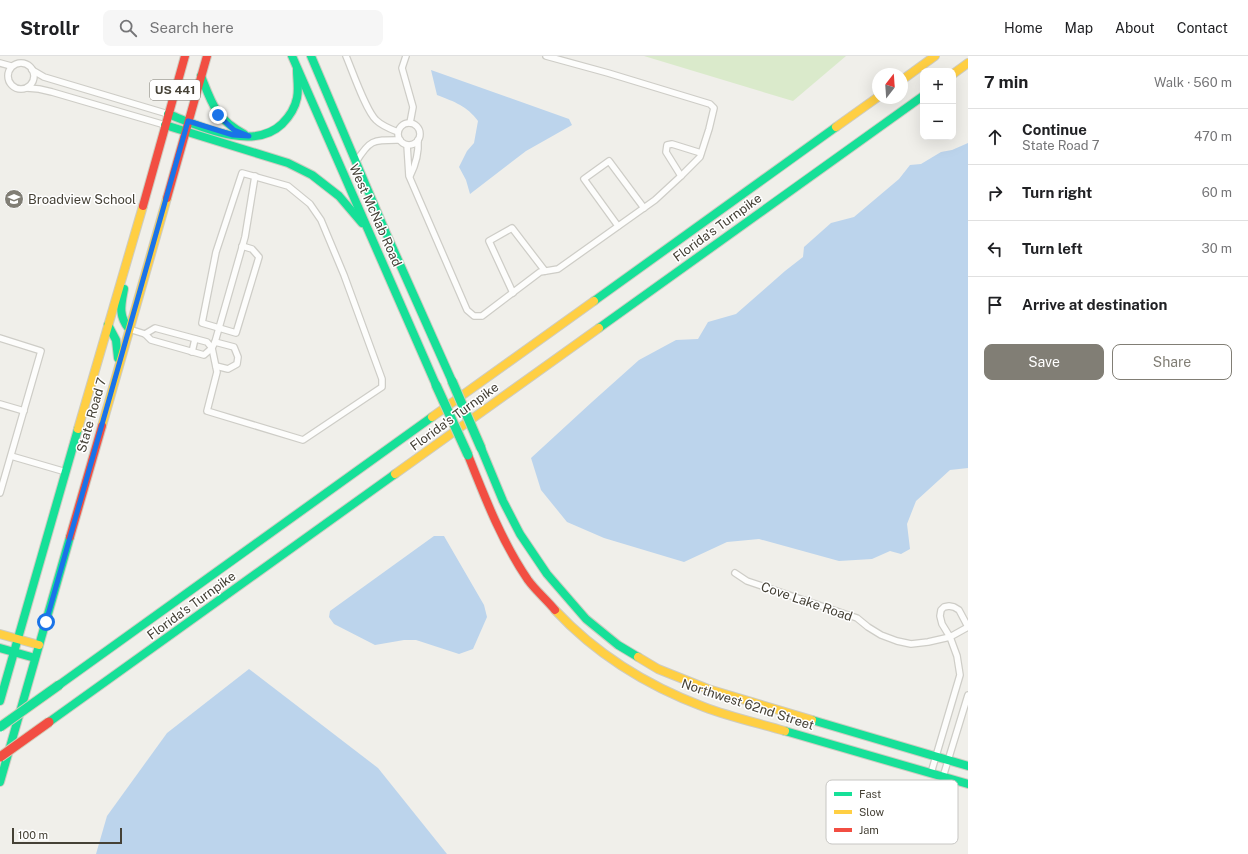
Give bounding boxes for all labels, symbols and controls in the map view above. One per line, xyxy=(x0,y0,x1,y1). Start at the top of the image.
search box xyxy=(103,10,383,46)
text: Strollr xyxy=(20,17,79,39)
icon: search xyxy=(117,17,139,39)
text: Search here xyxy=(149,19,234,36)
text: Home xyxy=(1004,20,1043,36)
text: Map xyxy=(1065,20,1093,36)
text: About xyxy=(1115,20,1155,36)
text: Contact xyxy=(1177,20,1228,36)
north arrow xyxy=(872,68,908,104)
map controls xyxy=(920,68,956,140)
button: + xyxy=(920,68,956,104)
text: 7 min xyxy=(984,72,1028,92)
text: Walk · 560 m xyxy=(1154,75,1232,90)
road number: US 441 xyxy=(150,80,200,100)
button: − xyxy=(920,104,956,140)
route end xyxy=(209,106,227,124)
text: Continue xyxy=(1022,121,1087,138)
icon: ahead xyxy=(984,126,1006,148)
text: 470 m xyxy=(1194,129,1232,144)
text: State Road 7 xyxy=(1022,138,1099,153)
street label: West McNab Road xyxy=(346,162,405,269)
icon: right xyxy=(984,182,1006,204)
text: Turn right xyxy=(1022,184,1092,201)
text: 60 m xyxy=(1202,185,1232,200)
school or university icon: Broadview School xyxy=(3,188,25,210)
street label: Florida's Turnpike xyxy=(670,190,764,265)
place label: Broadview School xyxy=(28,192,136,207)
icon: left xyxy=(984,238,1006,260)
text: Turn left xyxy=(1022,240,1083,257)
text: 30 m xyxy=(1202,241,1232,256)
icon: arrive xyxy=(984,294,1006,316)
text: Arrive at destination xyxy=(1022,296,1167,313)
button: Save xyxy=(984,344,1104,380)
button: Share xyxy=(1112,344,1232,380)
street label: State Road 7 xyxy=(74,376,109,454)
street label: Florida's Turnpike xyxy=(407,379,501,454)
street label: Florida's Turnpike xyxy=(144,568,238,643)
street label: Cove Lake Road xyxy=(759,579,855,624)
route start xyxy=(37,613,55,631)
street label: Northwest 62nd Street xyxy=(680,676,816,733)
legend xyxy=(826,780,958,844)
text: Fast xyxy=(859,788,881,800)
text: Slow xyxy=(859,806,885,818)
text: Jam xyxy=(859,824,879,836)
scale bar xyxy=(12,826,122,845)
text: 100 m xyxy=(18,829,48,841)

